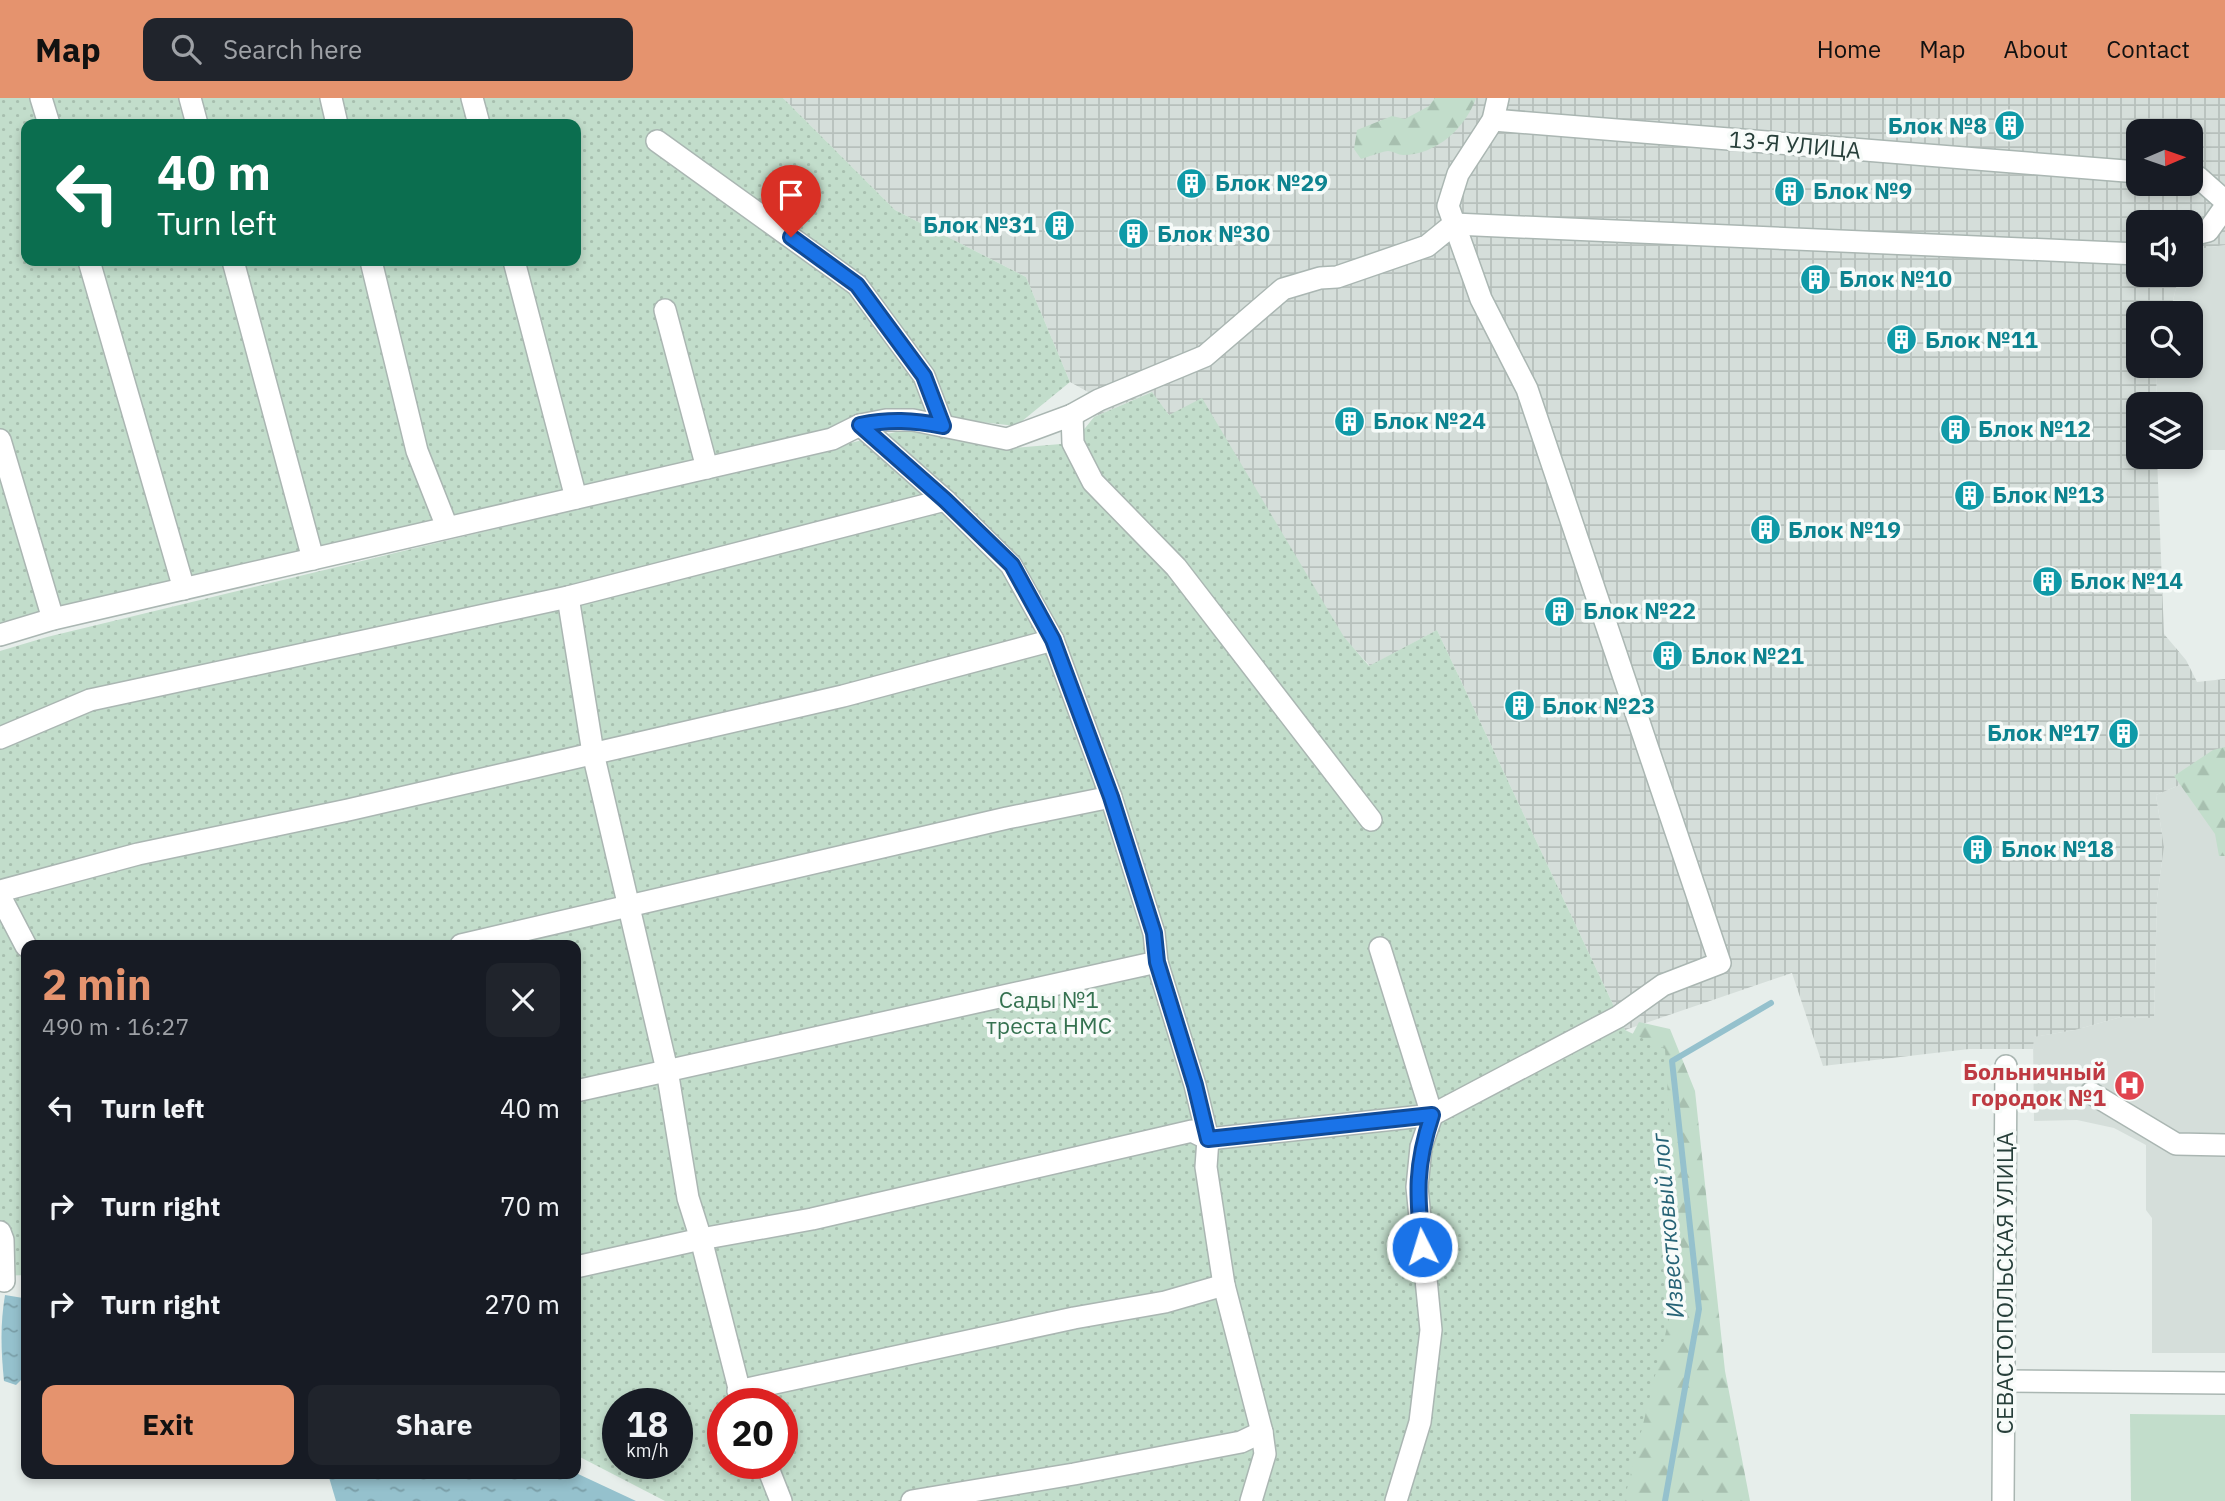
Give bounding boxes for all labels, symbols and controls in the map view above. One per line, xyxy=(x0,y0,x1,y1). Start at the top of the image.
search box xyxy=(143,18,633,81)
text: Map xyxy=(35,28,101,71)
icon: search xyxy=(167,30,205,68)
text: Search here xyxy=(223,32,362,66)
text: Home xyxy=(1817,33,1881,65)
text: Map xyxy=(1919,33,1965,65)
text: About xyxy=(2003,33,2068,65)
text: Contact xyxy=(2106,33,2190,65)
building icon: Блок №8 xyxy=(1993,109,2027,143)
place label: Блок №8 xyxy=(1888,110,1987,140)
north arrow xyxy=(2126,119,2203,196)
map controls xyxy=(2126,119,2203,469)
street label: 13-Я УЛИЦА xyxy=(1728,123,1863,165)
text: 40 m xyxy=(157,140,271,203)
icon: left xyxy=(42,147,133,238)
pin xyxy=(761,165,821,237)
building icon: Блок №29 xyxy=(1175,166,1209,200)
place label: Блок №29 xyxy=(1215,167,1328,197)
building icon: Блок №9 xyxy=(1773,174,1807,208)
place label: Блок №9 xyxy=(1813,175,1912,205)
icon: arrive xyxy=(772,176,810,214)
text: Turn left xyxy=(157,202,277,244)
building icon: Блок №31 xyxy=(1042,208,1076,242)
place label: Блок №31 xyxy=(923,209,1036,239)
button: sound xyxy=(2126,210,2203,287)
building icon: Блок №30 xyxy=(1117,217,1151,251)
place label: Блок №30 xyxy=(1157,218,1270,248)
building icon: Блок №10 xyxy=(1799,262,1833,296)
place label: Блок №10 xyxy=(1839,263,1952,293)
button: search xyxy=(2126,301,2203,378)
building icon: Блок №11 xyxy=(1885,323,1919,357)
place label: Блок №11 xyxy=(1925,324,2038,354)
button: layers xyxy=(2126,392,2203,469)
building icon: Блок №24 xyxy=(1333,404,1367,438)
place label: Блок №24 xyxy=(1373,405,1486,435)
building icon: Блок №12 xyxy=(1938,412,1972,446)
place label: Блок №12 xyxy=(1978,413,2091,443)
building icon: Блок №13 xyxy=(1952,478,1986,512)
place label: Блок №13 xyxy=(1992,479,2105,509)
building icon: Блок №19 xyxy=(1748,513,1782,547)
place label: Блок №19 xyxy=(1788,514,1901,544)
building icon: Блок №14 xyxy=(2030,564,2064,598)
place label: Блок №14 xyxy=(2070,565,2183,595)
building icon: Блок №22 xyxy=(1543,594,1577,628)
place label: Блок №22 xyxy=(1583,595,1696,625)
building icon: Блок №21 xyxy=(1651,639,1685,673)
place label: Блок №21 xyxy=(1691,640,1804,670)
building icon: Блок №23 xyxy=(1502,689,1536,723)
place label: Блок №23 xyxy=(1542,690,1655,720)
building icon: Блок №17 xyxy=(2106,716,2140,750)
place label: Блок №17 xyxy=(1987,717,2100,747)
building icon: Блок №18 xyxy=(1961,832,1995,866)
place label: Блок №18 xyxy=(2001,833,2114,863)
text: 2 min xyxy=(42,957,152,1012)
button: close xyxy=(486,963,560,1037)
park label: Сады №1 треста НМС xyxy=(986,984,1112,1040)
text: 490 m · 16:27 xyxy=(42,1011,189,1041)
place label: Больничный городок №1 xyxy=(1963,1056,2106,1112)
hospital icon: Больничный городок №1 xyxy=(2112,1068,2146,1102)
icon: left xyxy=(42,1089,80,1127)
text: Turn left xyxy=(101,1091,204,1125)
text: 40 m xyxy=(500,1091,560,1125)
water label: Известковый лог xyxy=(1643,1131,1691,1320)
street label: СЕВАСТОПОЛЬСКАЯ УЛИЦА xyxy=(1989,1132,2019,1434)
icon: right xyxy=(42,1187,80,1225)
text: Turn right xyxy=(101,1189,220,1223)
text: 70 m xyxy=(500,1189,560,1223)
position arrow xyxy=(1385,1210,1459,1284)
icon: right xyxy=(42,1285,80,1323)
text: Turn right xyxy=(101,1287,220,1321)
text: 270 m xyxy=(484,1287,560,1321)
button: Exit xyxy=(42,1385,294,1465)
button: Share xyxy=(308,1385,560,1465)
speed limit sign: 20 xyxy=(707,1388,798,1479)
text: 18 xyxy=(626,1401,669,1447)
text: km/h xyxy=(626,1439,669,1462)

